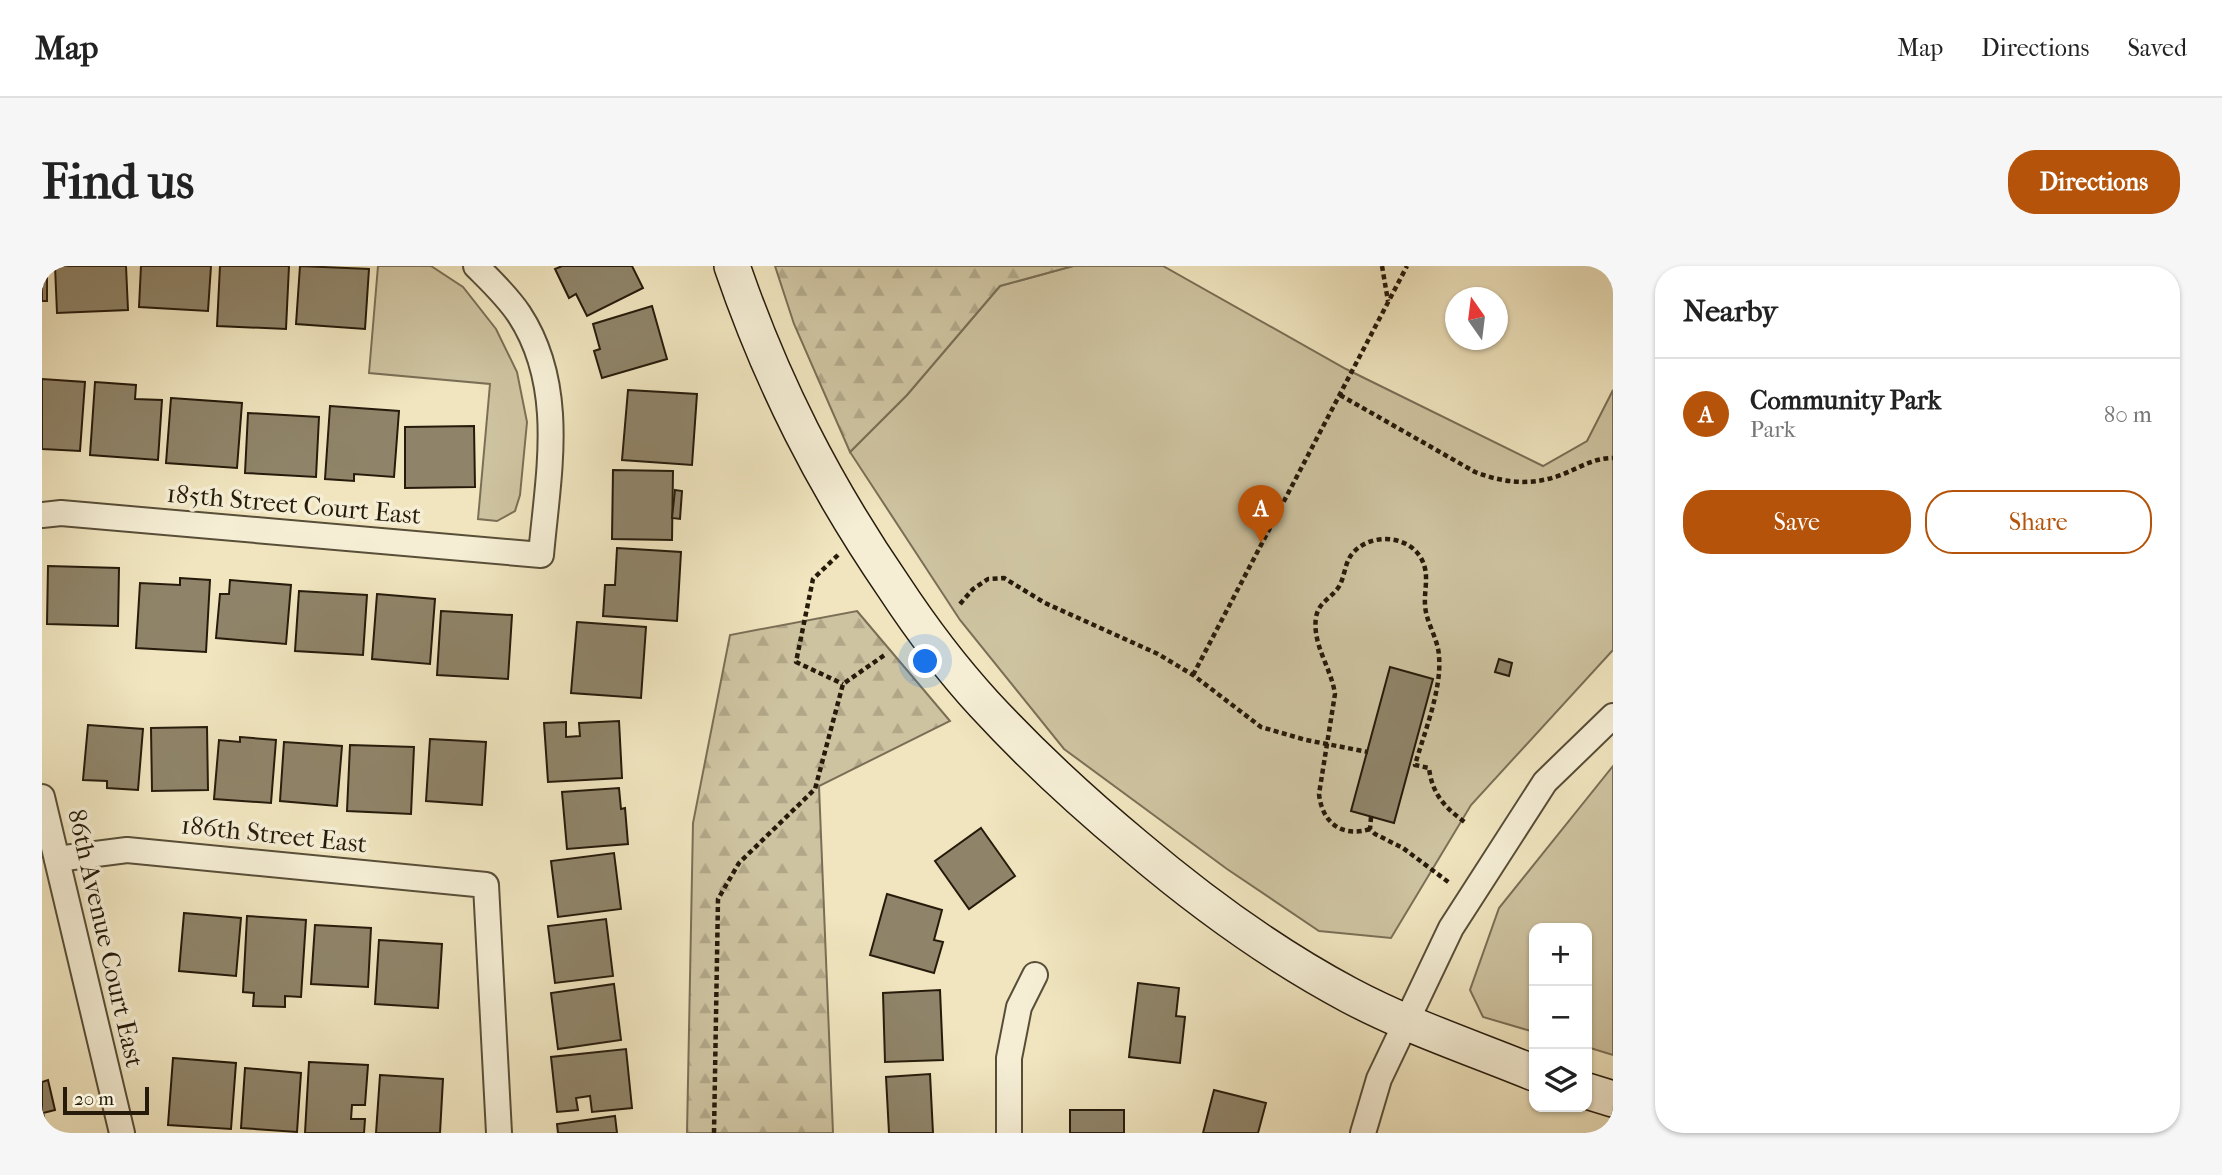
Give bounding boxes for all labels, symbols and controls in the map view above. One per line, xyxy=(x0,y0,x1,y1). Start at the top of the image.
text: Map xyxy=(35,29,98,68)
text: Map xyxy=(1897,34,1943,62)
text: Directions xyxy=(1981,34,2089,62)
text: Saved xyxy=(2127,34,2187,62)
button: Directions xyxy=(2008,150,2180,214)
text: Find us xyxy=(42,153,194,211)
north arrow xyxy=(1445,287,1508,350)
text: Nearby xyxy=(1683,294,1778,329)
text: Community Park xyxy=(1750,385,1941,416)
text: A xyxy=(1699,401,1713,428)
text: 80 m xyxy=(2104,401,2152,428)
text: Park xyxy=(1750,416,1796,443)
street label: 185th Street Court East xyxy=(165,478,423,531)
pin: A xyxy=(1238,485,1284,543)
button: Save xyxy=(1683,490,1911,554)
button: Share xyxy=(1925,490,2152,554)
your location xyxy=(908,644,942,678)
street label: 86th Avenue Court East xyxy=(61,806,150,1071)
street label: 186th Street East xyxy=(179,809,369,860)
map controls xyxy=(1529,923,1592,1112)
button: + xyxy=(1529,923,1592,986)
button: − xyxy=(1529,986,1592,1049)
button: layers xyxy=(1529,1049,1592,1112)
scale bar xyxy=(63,1084,149,1116)
text: 20 m xyxy=(74,1088,114,1110)

